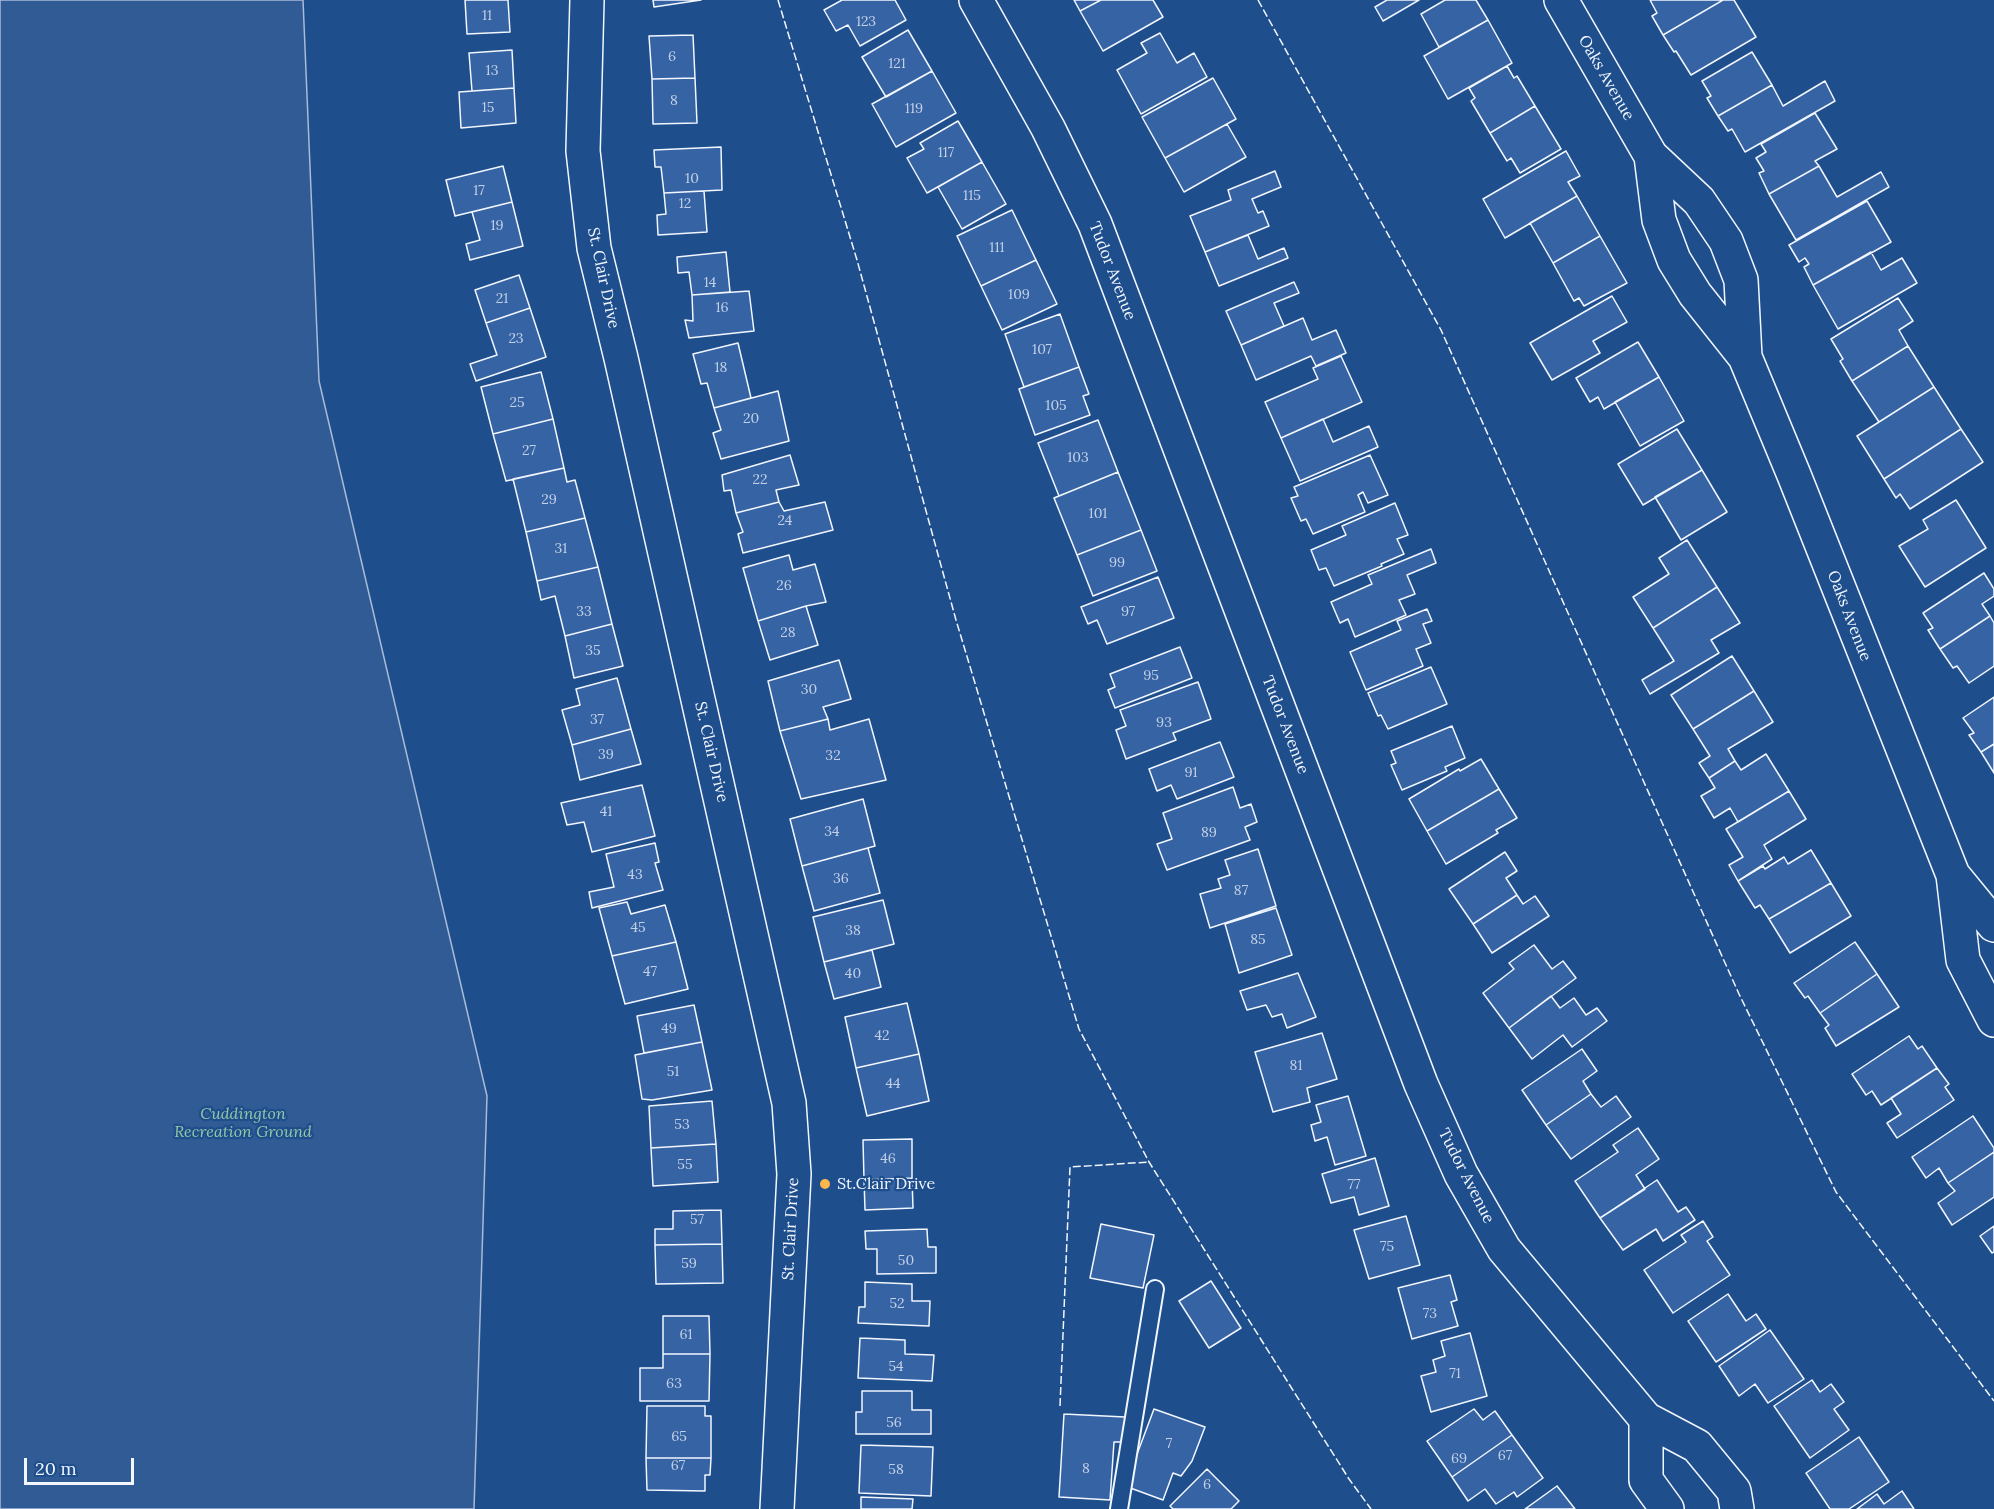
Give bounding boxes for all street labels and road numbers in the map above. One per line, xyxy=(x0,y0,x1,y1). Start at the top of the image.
street label: Oaks Avenue xyxy=(1574,32,1638,124)
street label: Tudor Avenue xyxy=(1084,219,1140,323)
street label: St. Clair Drive xyxy=(583,226,623,330)
street label: Oaks Avenue xyxy=(1823,568,1875,664)
street label: Tudor Avenue xyxy=(1257,673,1313,777)
street label: St. Clair Drive xyxy=(690,700,732,804)
street label: Tudor Avenue xyxy=(1434,1125,1498,1227)
street label: St. Clair Drive xyxy=(779,1177,803,1281)

